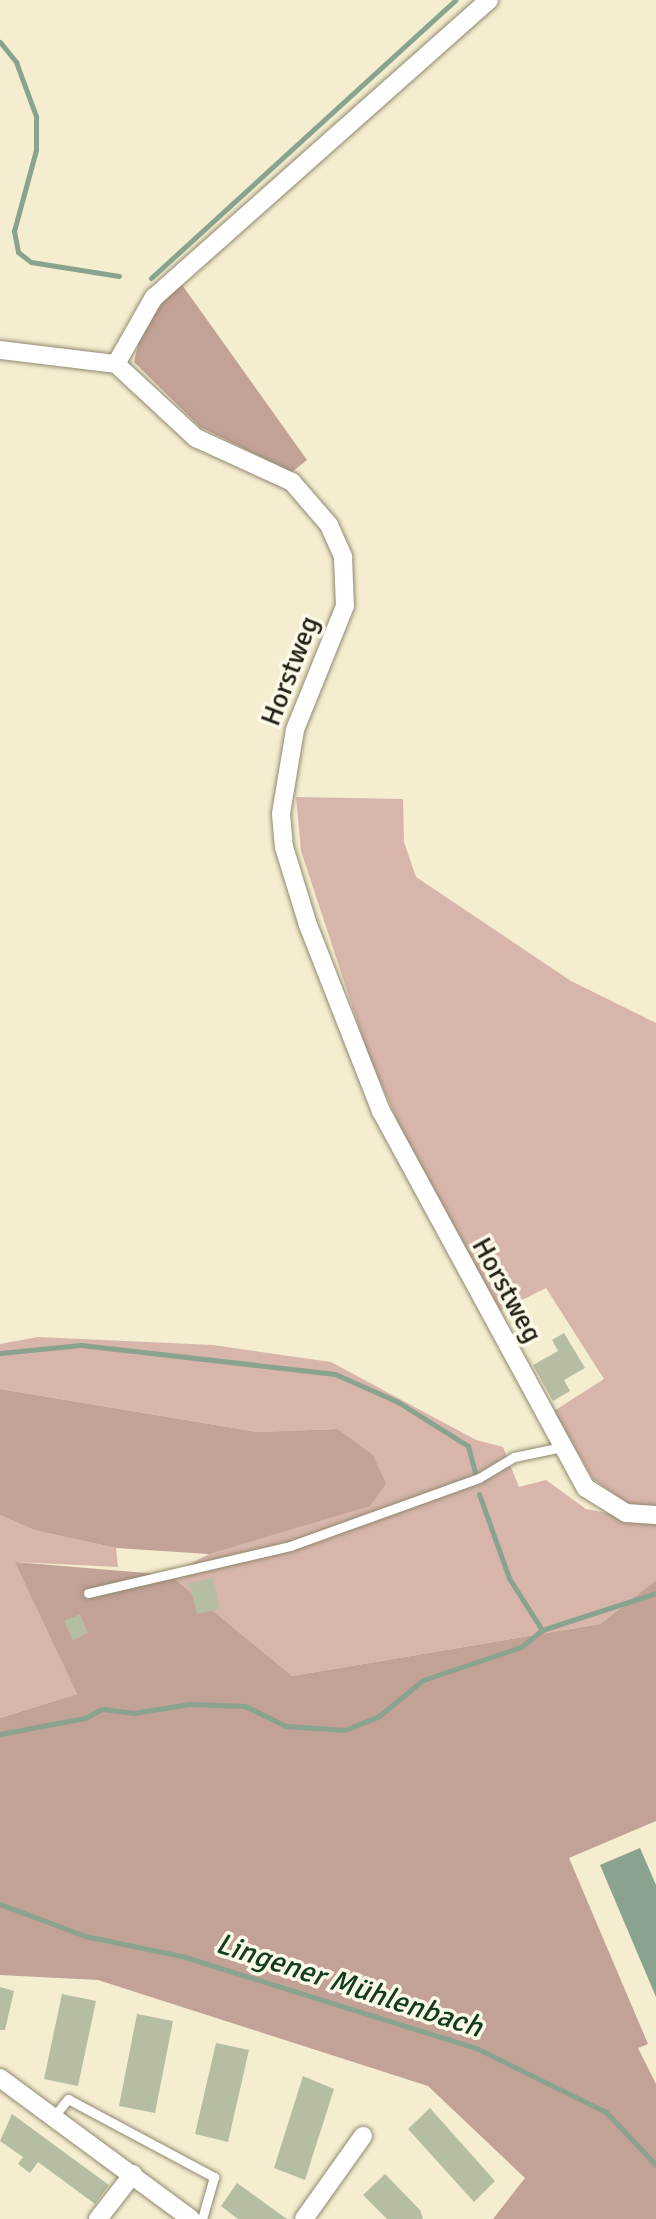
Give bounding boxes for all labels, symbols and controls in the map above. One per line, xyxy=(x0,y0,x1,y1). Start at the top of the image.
street label: Horstweg xyxy=(254,611,326,731)
street label: Horstweg xyxy=(465,1232,549,1348)
water label: Lingener Mühlenbach xyxy=(211,1926,487,2046)

